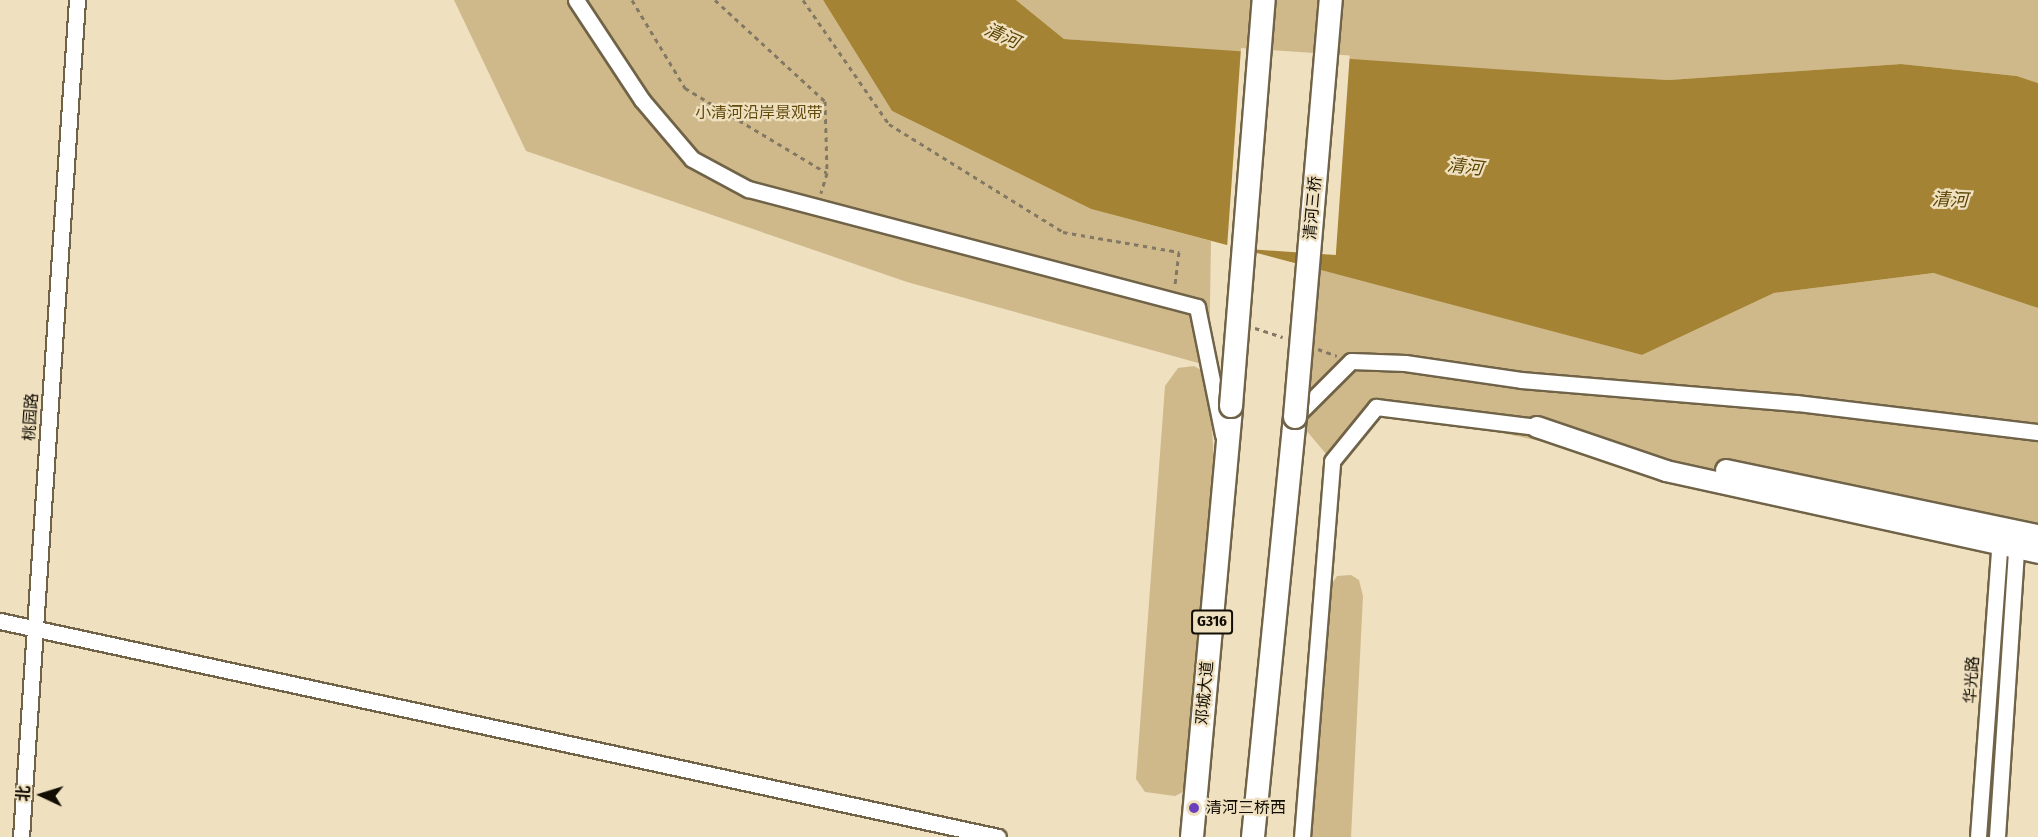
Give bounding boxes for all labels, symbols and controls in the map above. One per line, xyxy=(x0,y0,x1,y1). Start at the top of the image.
water label: 清河 xyxy=(981,19,1023,53)
park label: 小清河沿岸景观带 xyxy=(695,103,823,123)
water label: 清河 xyxy=(1446,154,1484,180)
street label: 清河三桥 xyxy=(1301,175,1325,241)
water label: 清河 xyxy=(1932,189,1968,211)
street label: 桃园路 xyxy=(20,392,42,442)
road number: G316 xyxy=(1191,610,1233,634)
street label: 华光路 xyxy=(1961,655,1983,705)
street label: 邓城大道 xyxy=(1193,660,1217,726)
north arrow xyxy=(12,765,72,825)
text: 北 xyxy=(14,785,34,802)
place label: 清河三桥西 xyxy=(1206,798,1286,818)
marker: 清河三桥西 xyxy=(1187,801,1201,815)

